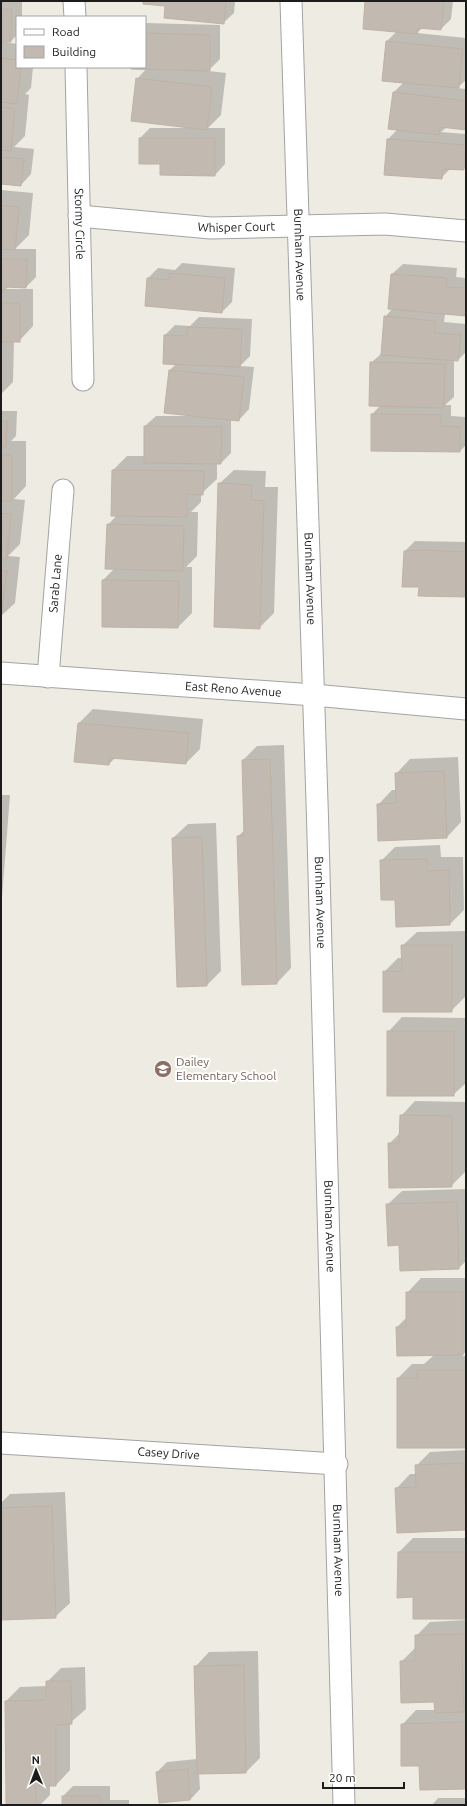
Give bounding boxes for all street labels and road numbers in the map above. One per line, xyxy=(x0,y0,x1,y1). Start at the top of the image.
street label: Stormy Circle xyxy=(73,188,87,260)
street label: Burnham Avenue xyxy=(292,208,308,301)
street label: Whisper Court xyxy=(197,220,276,234)
street label: Burnham Avenue xyxy=(303,532,318,625)
street label: Sarab Lane xyxy=(46,553,64,613)
street label: East Reno Avenue xyxy=(185,679,282,699)
street label: Burnham Avenue xyxy=(313,856,329,949)
street label: Burnham Avenue xyxy=(322,1180,338,1273)
street label: Casey Drive xyxy=(137,1445,200,1461)
street label: Burnham Avenue xyxy=(331,1504,346,1597)

